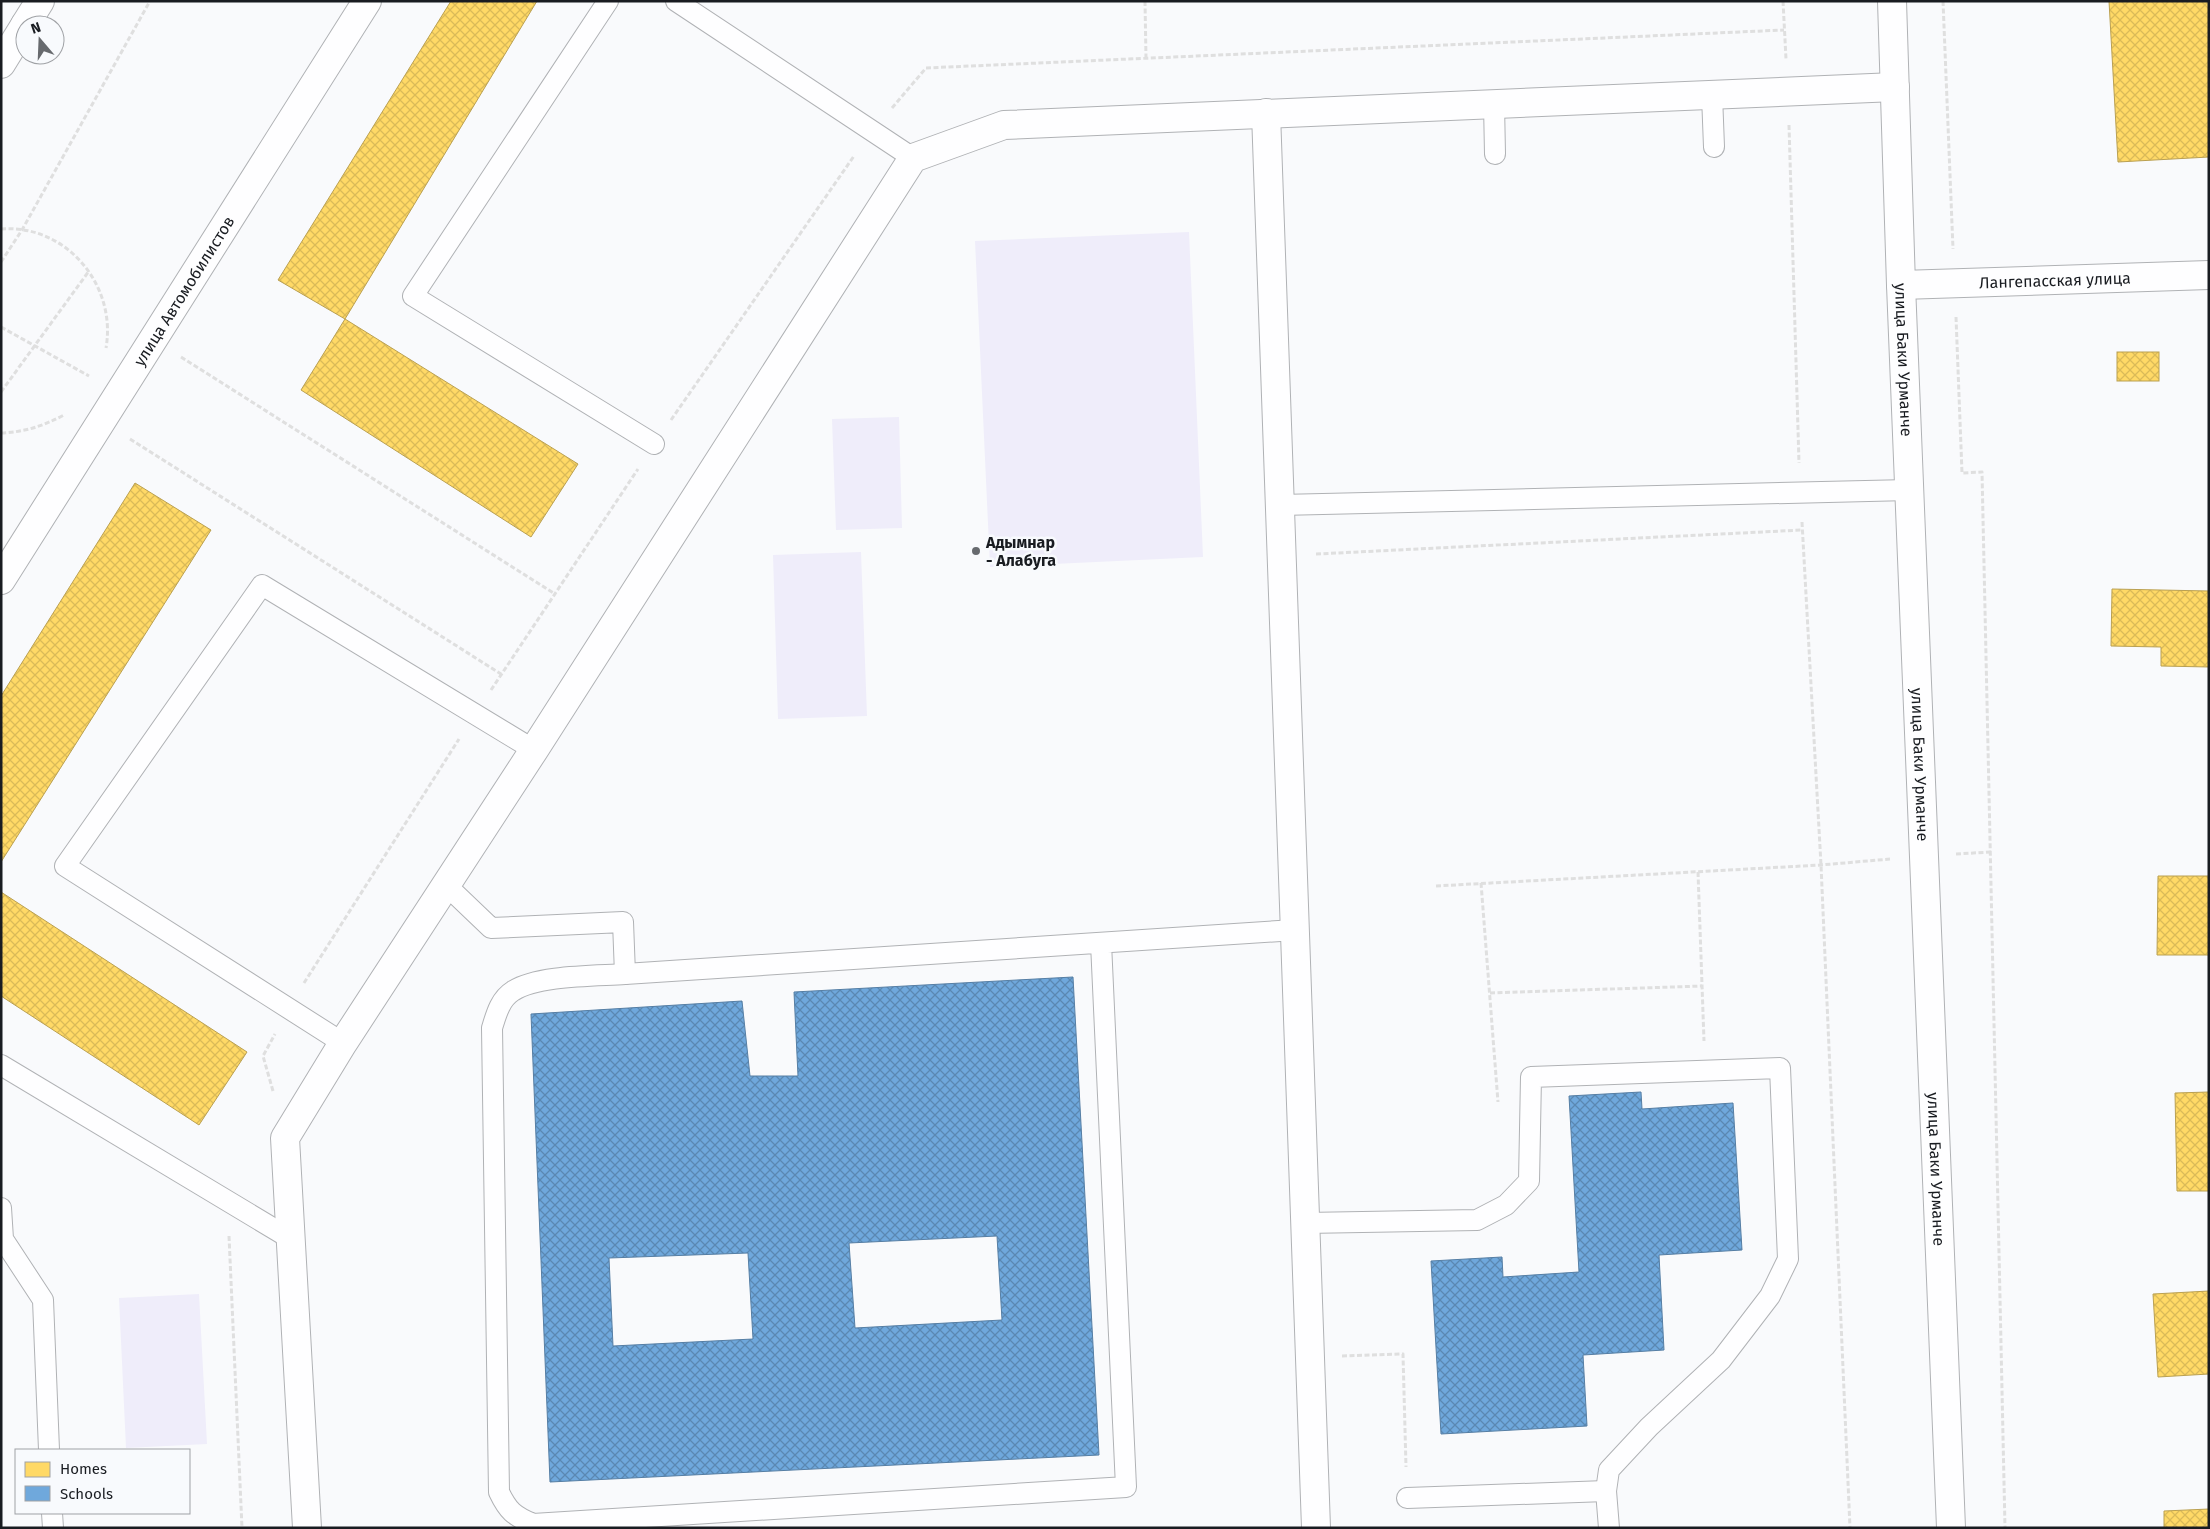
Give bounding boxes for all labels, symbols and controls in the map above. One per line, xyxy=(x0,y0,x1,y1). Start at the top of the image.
north arrow xyxy=(15,15,65,65)
text: N xyxy=(29,19,43,38)
street label: улица Автомобилистов xyxy=(130,213,239,370)
street label: Лангепасская улица xyxy=(1979,269,2131,292)
street label: улица Баки Урманче xyxy=(1891,283,1916,437)
place label: Адымнар - Алабуга xyxy=(985,533,1056,570)
marker: Адымнар - Алабуга xyxy=(970,545,982,557)
street label: улица Баки Урманче xyxy=(1907,687,1932,842)
street label: улица Баки Урманче xyxy=(1923,1092,1949,1246)
legend xyxy=(15,1449,190,1514)
text: Homes xyxy=(60,1460,107,1478)
text: Schools xyxy=(60,1485,113,1503)

